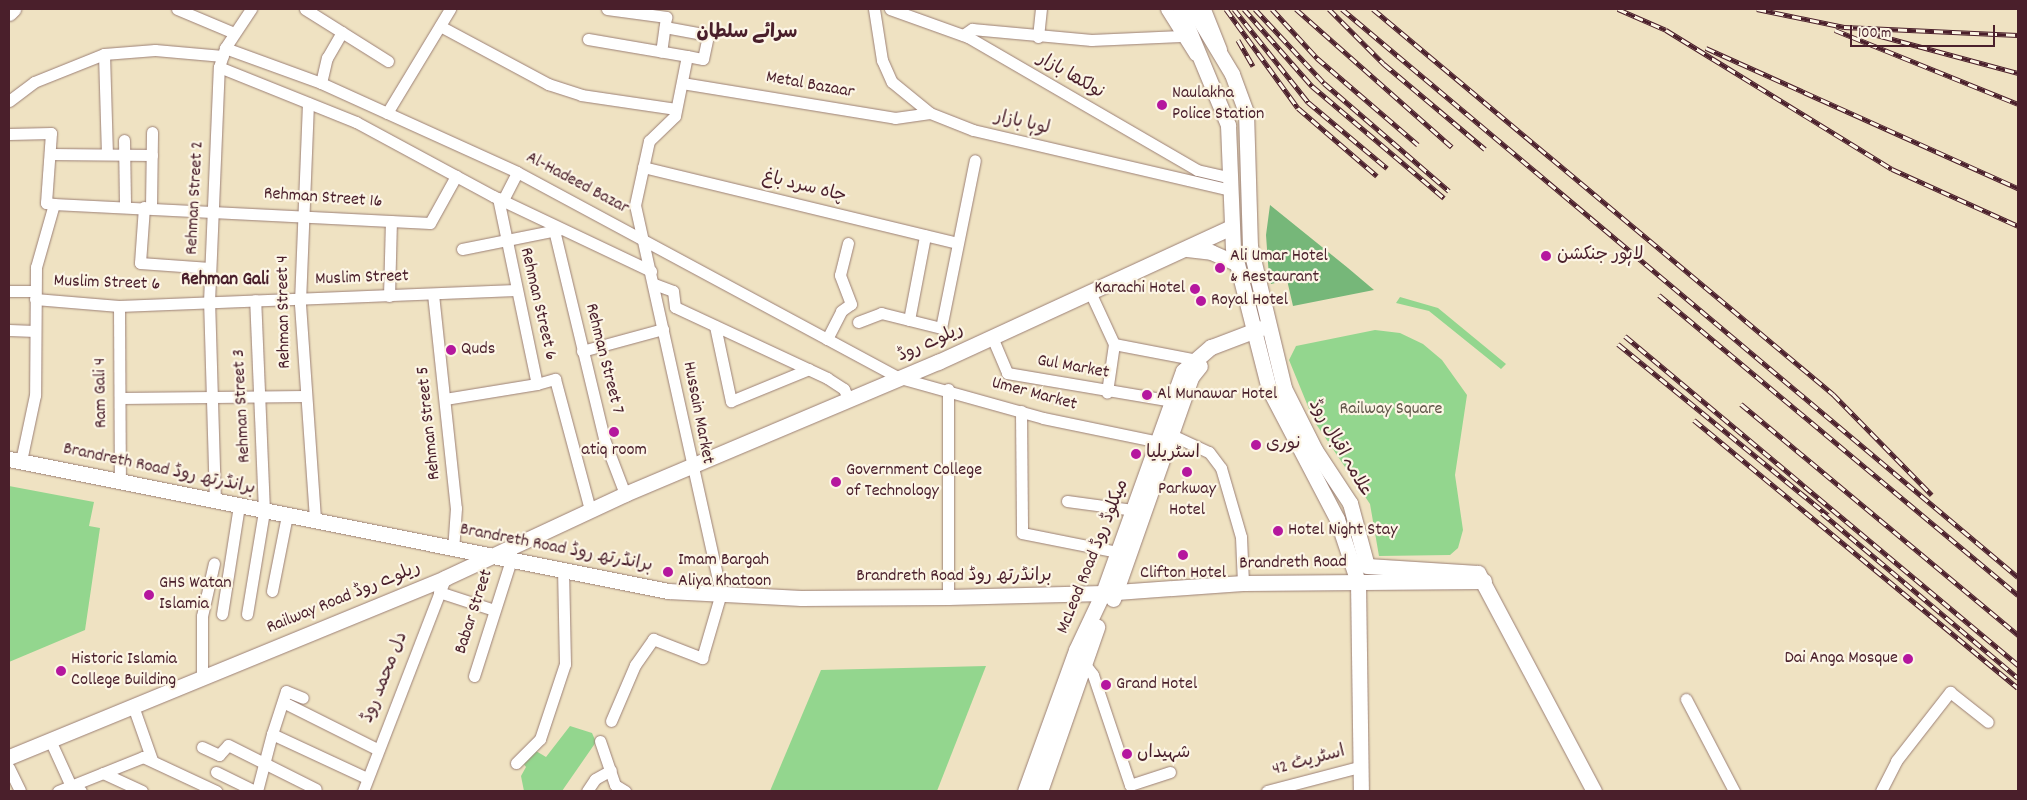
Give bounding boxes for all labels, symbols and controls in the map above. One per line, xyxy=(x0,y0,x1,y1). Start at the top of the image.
scale bar xyxy=(1852,15,1997,47)
district label: سرائے سلطان xyxy=(697,23,797,45)
text: 100 m xyxy=(1858,23,1891,45)
street label: نولکھا بازار xyxy=(1033,49,1107,105)
street label: Metal Bazaar xyxy=(764,68,856,104)
place label: Naulakha Police Station xyxy=(1172,84,1264,126)
marker: Naulakha Police Station xyxy=(1156,99,1168,111)
street label: لوہا بازار xyxy=(992,107,1052,141)
street label: Rehman Street 2 xyxy=(182,141,210,255)
street label: Al-Hadeed Bazar xyxy=(522,148,632,220)
street label: چاہ سرد باغ xyxy=(760,167,848,209)
street label: Rehman Street 16 xyxy=(263,184,383,214)
place label: لاہور جنکشن xyxy=(1557,245,1644,267)
street label: Rehman Street 6 xyxy=(514,246,560,362)
place label: Ali Umar Hotel & Restaurant xyxy=(1230,247,1328,290)
marker: لاہور جنکشن xyxy=(1539,249,1553,263)
street label: Rehman Street 4 xyxy=(273,255,297,369)
marker: Ali Umar Hotel & Restaurant xyxy=(1214,262,1226,274)
street label: Muslim Street xyxy=(315,267,409,291)
district label: Rehman Gali xyxy=(181,270,269,292)
street label: Muslim Street 6 xyxy=(53,271,161,297)
place label: Karachi Hotel xyxy=(1094,278,1185,300)
marker: Karachi Hotel xyxy=(1189,283,1201,295)
place label: Royal Hotel xyxy=(1211,290,1288,312)
marker: Royal Hotel xyxy=(1195,295,1207,307)
street label: Rehman Street 7 xyxy=(579,302,627,416)
street label: ریلوے روڈ xyxy=(895,320,967,368)
place label: Quds xyxy=(461,339,495,361)
marker: Quds xyxy=(445,344,457,356)
street label: Rehman Street 3 xyxy=(229,348,257,464)
street label: Gul Market xyxy=(1035,351,1111,385)
street label: Ram Gali 4 xyxy=(91,358,113,428)
street label: Hussain Market xyxy=(676,360,718,466)
street label: Rehman Street 5 xyxy=(413,365,447,481)
street label: Umer Market xyxy=(989,373,1079,417)
place label: Al Munawar Hotel xyxy=(1157,384,1277,406)
marker: Al Munawar Hotel xyxy=(1141,389,1153,401)
street label: علامہ اقبال روڈ xyxy=(1302,396,1376,502)
park label: Railway Square xyxy=(1340,399,1442,421)
marker: atiq room xyxy=(608,426,620,438)
place label: نوری xyxy=(1266,434,1301,456)
street label: Brandreth Road برانڈرتھ روڈ xyxy=(61,439,257,501)
marker: نوری xyxy=(1250,439,1262,451)
place label: atiq room xyxy=(581,440,647,462)
place label: اسٹریلیا xyxy=(1146,443,1200,465)
marker: اسٹریلیا xyxy=(1130,448,1142,460)
place label: Government College of Technology xyxy=(846,461,982,504)
marker: Parkway Hotel xyxy=(1181,466,1193,478)
marker: Government College of Technology xyxy=(830,476,842,488)
street label: McLeod Road میکلوڈ روڈ xyxy=(1053,477,1135,637)
place label: Parkway Hotel xyxy=(1158,480,1216,522)
street label: Brandreth Road برانڈرتھ روڈ xyxy=(458,520,654,578)
place label: Hotel Night Stay xyxy=(1288,520,1398,542)
marker: Hotel Night Stay xyxy=(1272,525,1284,537)
marker: Clifton Hotel xyxy=(1177,549,1189,561)
place label: Imam Bargah Aliya Khatoon xyxy=(678,551,771,594)
street label: Brandreth Road xyxy=(1239,552,1347,576)
street label: Railway Road ریلوے روڈ xyxy=(264,558,424,640)
place label: Clifton Hotel xyxy=(1140,563,1226,585)
marker: Imam Bargah Aliya Khatoon xyxy=(662,566,674,578)
street label: Brandreth Road برانڈرتھ روڈ xyxy=(856,566,1052,588)
street label: Babar Street xyxy=(451,567,499,657)
place label: GHS Watan Islamia xyxy=(159,574,232,616)
marker: GHS Watan Islamia xyxy=(143,589,155,601)
street label: دل محمد روڈ xyxy=(358,629,414,727)
place label: Dai Anga Mosque xyxy=(1784,648,1898,670)
place label: Historic Islamia College Building xyxy=(71,650,177,692)
marker: Dai Anga Mosque xyxy=(1902,653,1914,665)
marker: Historic Islamia College Building xyxy=(55,665,67,677)
place label: Grand Hotel xyxy=(1116,674,1197,696)
marker: Grand Hotel xyxy=(1100,679,1112,691)
street label: اسٹریٹ 42 xyxy=(1270,742,1348,782)
place label: شہیداں xyxy=(1137,743,1190,765)
marker: شہیداں xyxy=(1121,748,1133,760)

